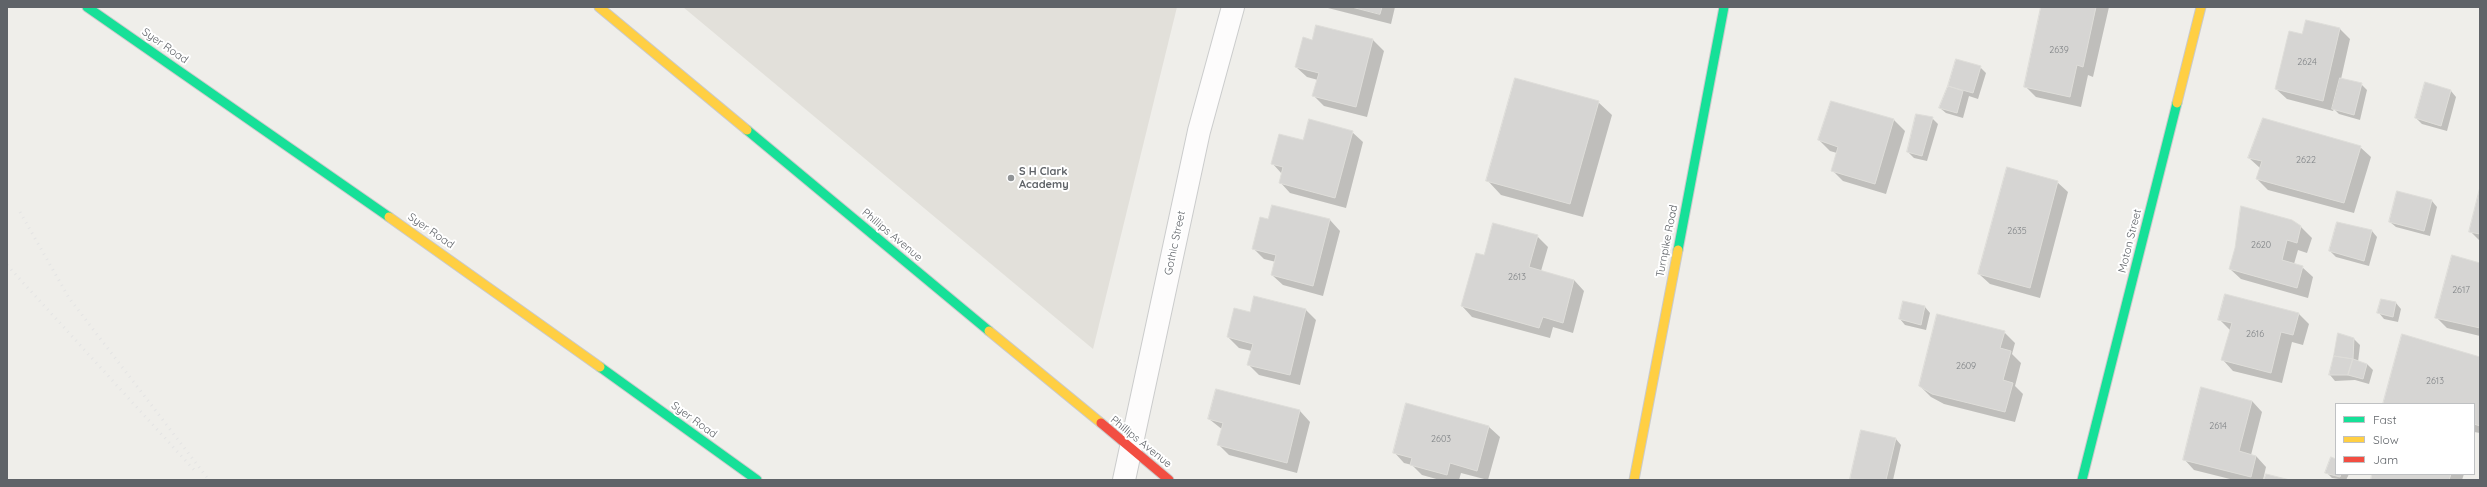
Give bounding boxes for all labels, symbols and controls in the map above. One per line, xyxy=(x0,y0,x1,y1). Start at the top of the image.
street label: Syer Road xyxy=(139,25,191,67)
house number: 2639 xyxy=(2049,45,2069,55)
house number: 2624 xyxy=(2297,57,2317,67)
house number: 2622 xyxy=(2296,155,2316,165)
place label: S H Clark Academy xyxy=(1019,165,1069,191)
marker: S H Clark Academy xyxy=(1006,173,1016,183)
street label: Turnpike Road xyxy=(1654,204,1680,278)
street label: Phillips Avenue xyxy=(859,206,925,264)
street label: Moton Street xyxy=(2116,208,2144,274)
street label: Syer Road xyxy=(405,210,457,252)
street label: Gothic Street xyxy=(1162,210,1188,276)
house number: 2635 xyxy=(2007,226,2027,236)
house number: 2620 xyxy=(2251,240,2271,250)
house number: 2613 xyxy=(1508,272,1526,282)
house number: 2617 xyxy=(2452,285,2470,295)
house number: 2616 xyxy=(2246,329,2264,339)
house number: 2609 xyxy=(1956,361,1976,371)
house number: 2613 xyxy=(2426,376,2444,386)
street label: Syer Road xyxy=(669,399,719,441)
legend xyxy=(2335,403,2475,475)
text: Fast xyxy=(2373,412,2397,427)
street label: Phillips Avenue xyxy=(1108,413,1174,471)
house number: 2614 xyxy=(2209,421,2227,431)
text: Slow xyxy=(2373,432,2399,447)
house number: 2603 xyxy=(1431,434,1451,444)
text: Jam xyxy=(2373,452,2398,467)

